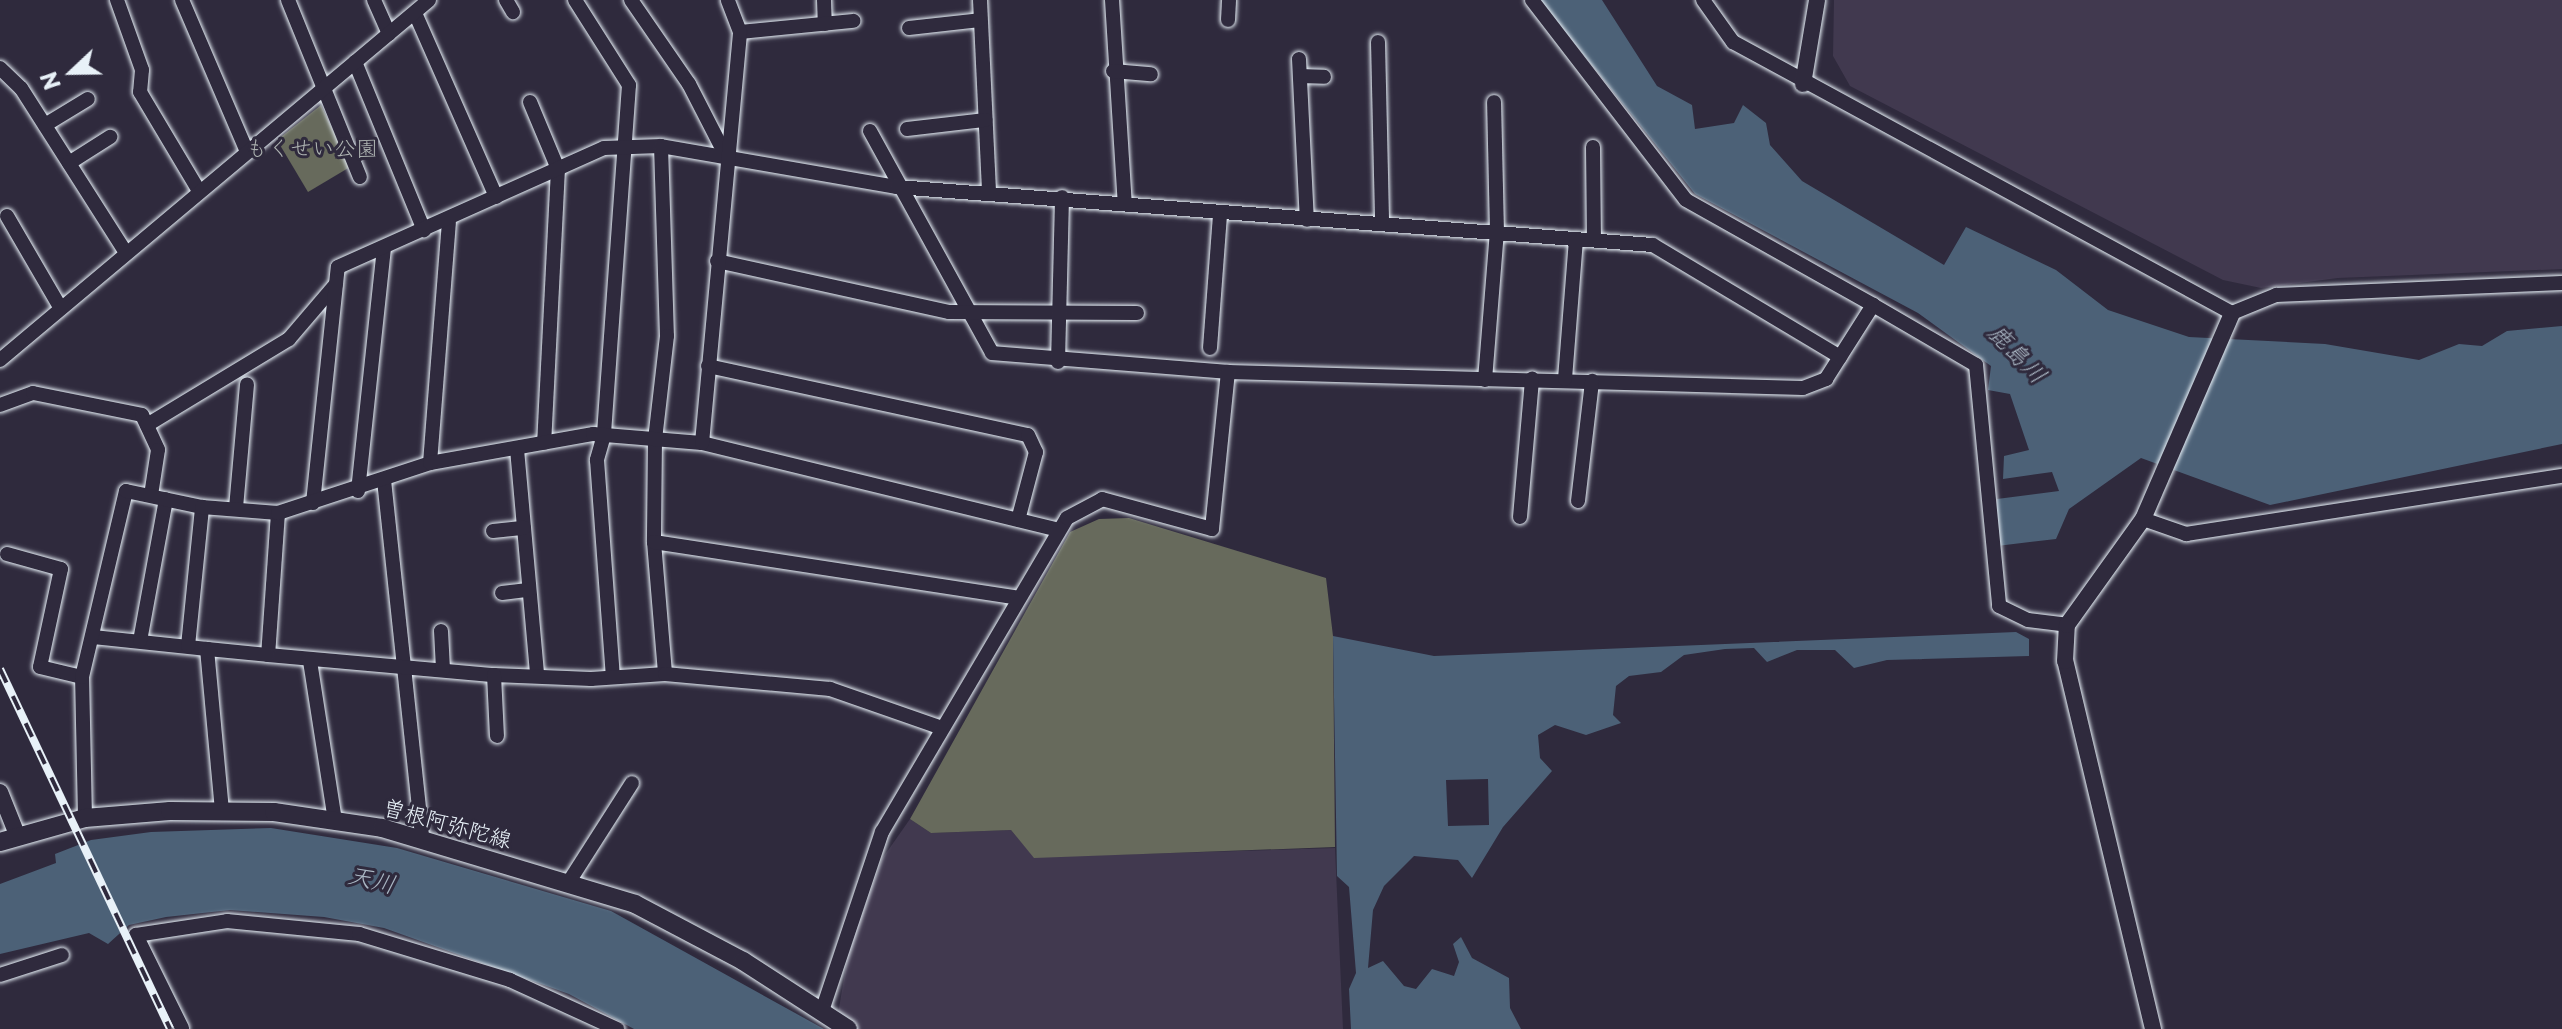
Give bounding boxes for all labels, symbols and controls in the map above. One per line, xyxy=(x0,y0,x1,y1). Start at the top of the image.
north arrow xyxy=(32,32,112,112)
text: N xyxy=(31,67,68,95)
park label: もくせい公園 xyxy=(246,134,378,160)
water label: 鹿島川 xyxy=(1983,317,2053,389)
street label: 曽根阿弥陀線 xyxy=(381,792,515,852)
water label: 天川 xyxy=(345,860,399,898)

